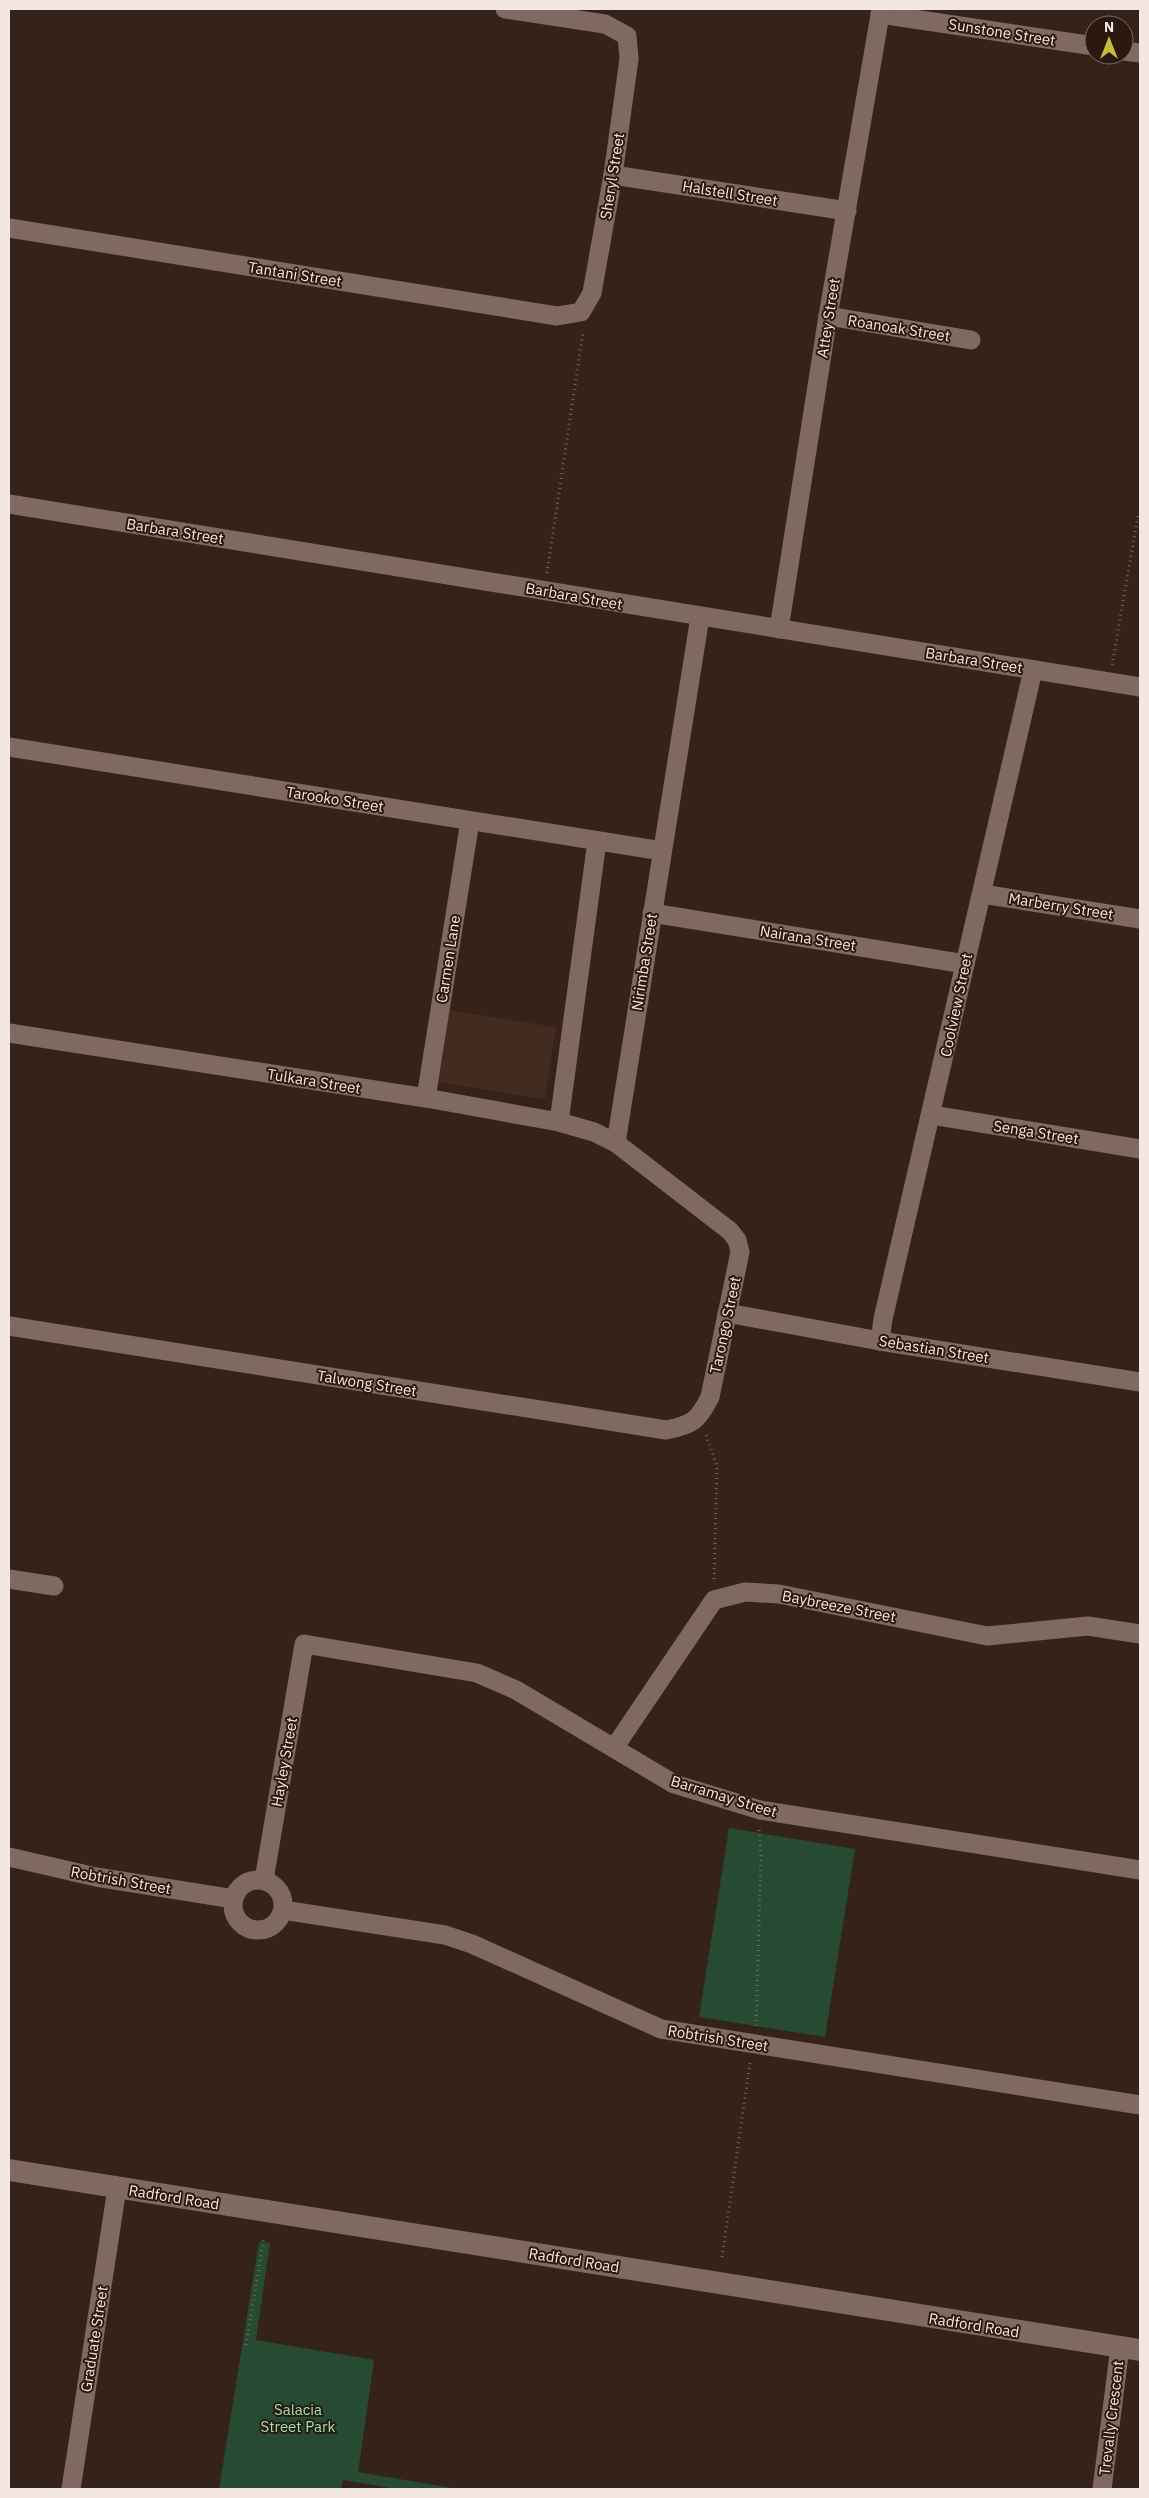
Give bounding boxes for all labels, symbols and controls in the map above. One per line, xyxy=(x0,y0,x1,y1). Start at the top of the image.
street label: Sunstone Street xyxy=(947,14,1057,50)
north arrow xyxy=(1084,15,1134,65)
text: N xyxy=(1104,18,1114,36)
street label: Sheryl Street xyxy=(596,131,628,221)
street label: Halstell Street xyxy=(681,176,779,210)
street label: Tantani Street xyxy=(247,257,343,291)
street label: Attey Street xyxy=(812,277,844,359)
street label: Roanoak Street xyxy=(846,311,952,345)
street label: Barbara Street xyxy=(125,514,225,548)
street label: Barbara Street xyxy=(524,578,624,614)
street label: Barbara Street xyxy=(924,643,1024,677)
street label: Tarooko Street xyxy=(285,782,385,816)
street label: Marberry Street xyxy=(1007,888,1115,924)
street label: Nirimba Street xyxy=(627,912,661,1012)
street label: Carmen Lane xyxy=(432,914,464,1004)
street label: Nairana Street xyxy=(759,921,857,955)
street label: Coolview Street xyxy=(936,951,976,1059)
street label: Tulkara Street xyxy=(266,1064,362,1098)
street label: Senga Street xyxy=(992,1116,1080,1148)
street label: Tarongo Street xyxy=(705,1275,745,1375)
street label: Sebastian Street xyxy=(878,1331,990,1367)
street label: Talwong Street xyxy=(316,1366,418,1400)
street label: Baybreeze Street xyxy=(781,1586,897,1626)
street label: Hayley Street xyxy=(267,1716,301,1808)
street label: Barramay Street xyxy=(669,1771,779,1821)
street label: Robtrish Street xyxy=(69,1862,173,1898)
street label: Robtrish Street xyxy=(666,2021,770,2055)
street label: Radford Road xyxy=(127,2180,221,2214)
street label: Radford Road xyxy=(527,2243,621,2277)
street label: Graduate Street xyxy=(76,2285,112,2393)
street label: Radford Road xyxy=(927,2308,1021,2342)
street label: Trevally Crescent xyxy=(1095,2360,1127,2476)
park label: Salacia Street Park xyxy=(260,2400,336,2436)

